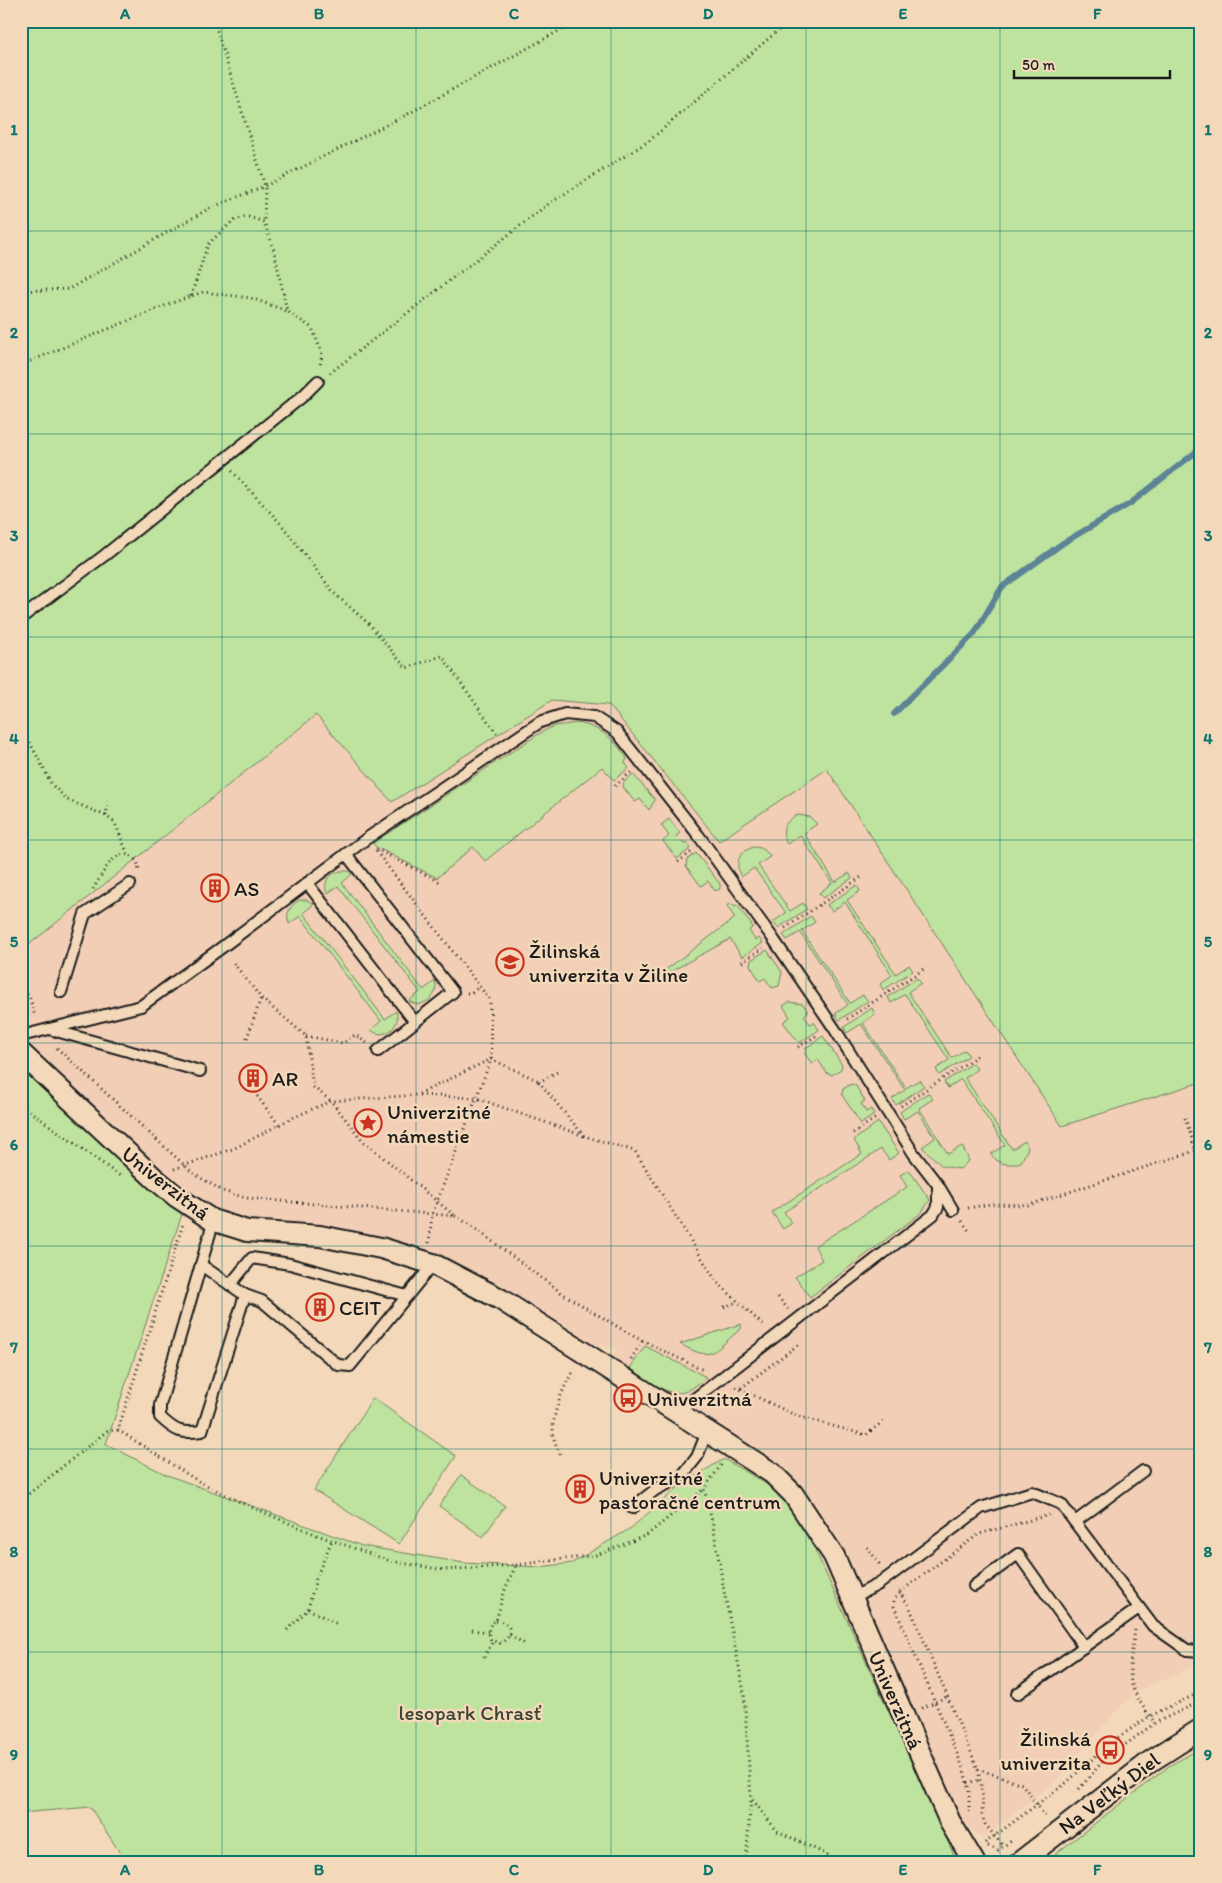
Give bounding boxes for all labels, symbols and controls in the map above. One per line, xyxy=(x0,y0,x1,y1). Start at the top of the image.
text: A xyxy=(119,4,131,23)
text: B xyxy=(314,4,325,23)
text: C xyxy=(509,4,520,23)
text: D xyxy=(703,4,714,23)
text: E xyxy=(899,4,908,23)
text: F xyxy=(1093,4,1102,23)
scale bar xyxy=(1014,48,1171,80)
text: 50 m xyxy=(1022,56,1055,74)
text: 1 xyxy=(10,120,18,139)
text: 1 xyxy=(1204,120,1212,139)
text: 2 xyxy=(10,323,19,342)
text: 2 xyxy=(1204,323,1213,342)
text: 3 xyxy=(10,526,19,545)
text: 3 xyxy=(1204,526,1213,545)
text: 4 xyxy=(9,729,19,748)
text: 4 xyxy=(1203,729,1213,748)
building icon: AS xyxy=(200,873,230,903)
place label: AS xyxy=(234,876,259,901)
text: 5 xyxy=(10,932,19,951)
text: 5 xyxy=(1204,932,1213,951)
place label: Žilinská univerzita v Žiline xyxy=(529,938,688,987)
school or university icon: Žilinská univerzita v Žiline xyxy=(495,947,525,977)
building icon: AR xyxy=(238,1063,268,1093)
place label: AR xyxy=(272,1066,298,1091)
place label: Univerzitné námestie xyxy=(387,1099,491,1148)
place icon: Univerzitné námestie xyxy=(353,1108,383,1138)
text: 6 xyxy=(10,1135,19,1154)
text: 6 xyxy=(1204,1135,1213,1154)
street label: Univerzitná xyxy=(117,1141,215,1225)
building icon: CEIT xyxy=(305,1292,335,1322)
place label: CEIT xyxy=(339,1295,382,1320)
text: 7 xyxy=(9,1338,18,1357)
text: 7 xyxy=(1203,1338,1212,1357)
bus stop icon: Univerzitná xyxy=(613,1383,643,1413)
place label: Univerzitná xyxy=(647,1386,752,1411)
place label: Univerzitné pastoračné centrum xyxy=(599,1465,781,1514)
building icon: Univerzitné pastoračné centrum xyxy=(565,1474,595,1504)
text: 8 xyxy=(10,1542,19,1561)
text: 8 xyxy=(1204,1542,1213,1561)
street label: Univerzitná xyxy=(863,1647,929,1753)
park label: lesopark Chrasť xyxy=(398,1700,542,1725)
place label: Žilinská univerzita xyxy=(1001,1726,1091,1775)
bus stop icon: Žilinská univerzita xyxy=(1095,1735,1125,1765)
text: 9 xyxy=(10,1745,18,1764)
text: 9 xyxy=(1204,1745,1212,1764)
street label: Na Veľký Diel xyxy=(1053,1747,1165,1839)
text: A xyxy=(119,1860,131,1879)
text: B xyxy=(314,1860,325,1879)
text: C xyxy=(509,1860,520,1879)
text: D xyxy=(703,1860,714,1879)
text: E xyxy=(899,1860,908,1879)
text: F xyxy=(1093,1860,1102,1879)

